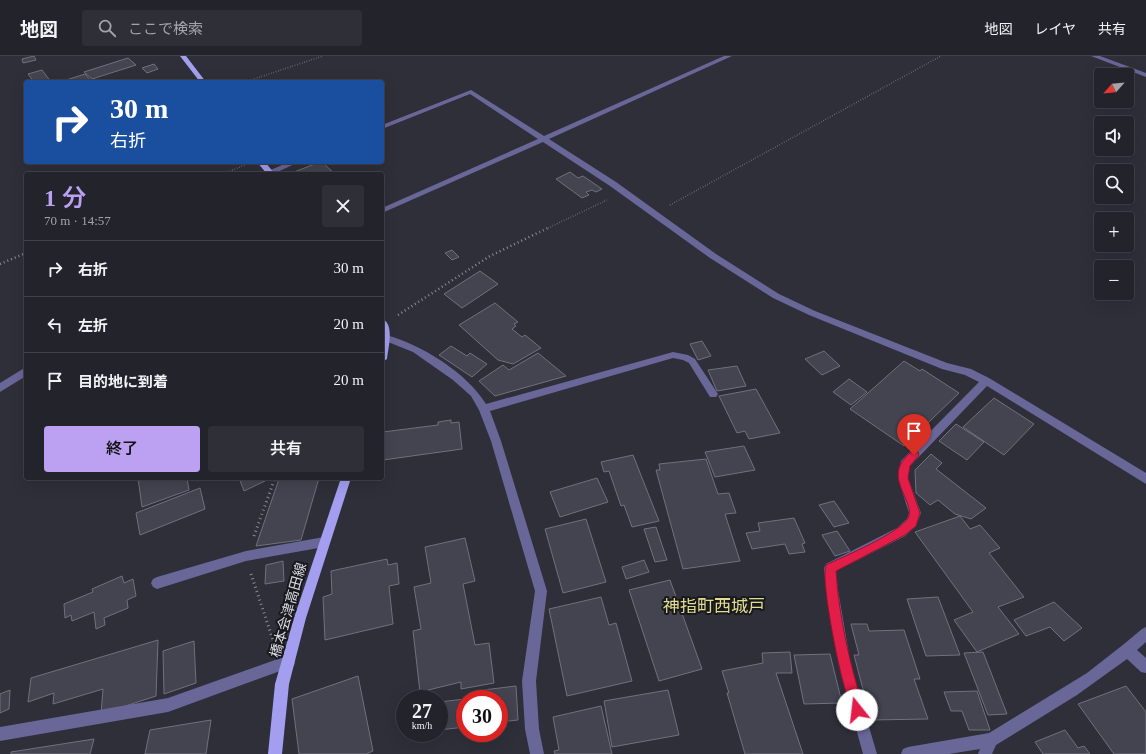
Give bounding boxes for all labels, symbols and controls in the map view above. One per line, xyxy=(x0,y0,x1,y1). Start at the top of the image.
search box xyxy=(82,10,362,46)
icon: search xyxy=(96,17,118,39)
text: 地図 xyxy=(20,19,58,40)
text: ここで検索 xyxy=(128,21,203,37)
text: 地図 xyxy=(984,22,1012,37)
text: レイヤ xyxy=(1034,22,1076,37)
text: 共有 xyxy=(1098,22,1126,37)
north arrow xyxy=(1094,68,1134,108)
map controls xyxy=(1094,68,1134,300)
text: 30 m xyxy=(110,93,168,124)
icon: right xyxy=(44,96,96,148)
button: sound xyxy=(1094,116,1134,156)
text: 右折 xyxy=(110,131,146,151)
button: search xyxy=(1094,164,1134,204)
text: 1 分 xyxy=(44,185,86,211)
button: close xyxy=(322,185,364,227)
button: + xyxy=(1094,212,1134,252)
text: 70 m · 14:57 xyxy=(44,213,111,228)
icon: right xyxy=(44,258,66,280)
text: 30 m xyxy=(334,260,364,276)
button: − xyxy=(1094,260,1134,300)
text: 右折 xyxy=(78,262,108,278)
icon: left xyxy=(44,314,66,336)
text: 20 m xyxy=(334,316,364,332)
text: 左折 xyxy=(78,318,108,334)
icon: arrive xyxy=(44,370,66,392)
text: 20 m xyxy=(334,372,364,388)
text: 目的地に到着 xyxy=(78,374,168,390)
pin xyxy=(897,414,931,455)
icon: arrive xyxy=(903,420,925,442)
button: 終了 xyxy=(44,426,200,472)
button: 共有 xyxy=(208,426,364,472)
street label: 橋本会津高田線 xyxy=(268,561,309,659)
district label: 神指町西城戸 xyxy=(663,597,765,616)
position arrow xyxy=(836,689,878,731)
speed limit sign: 30 xyxy=(456,690,508,742)
text: 27 xyxy=(412,700,432,722)
text: km/h xyxy=(412,720,432,731)

